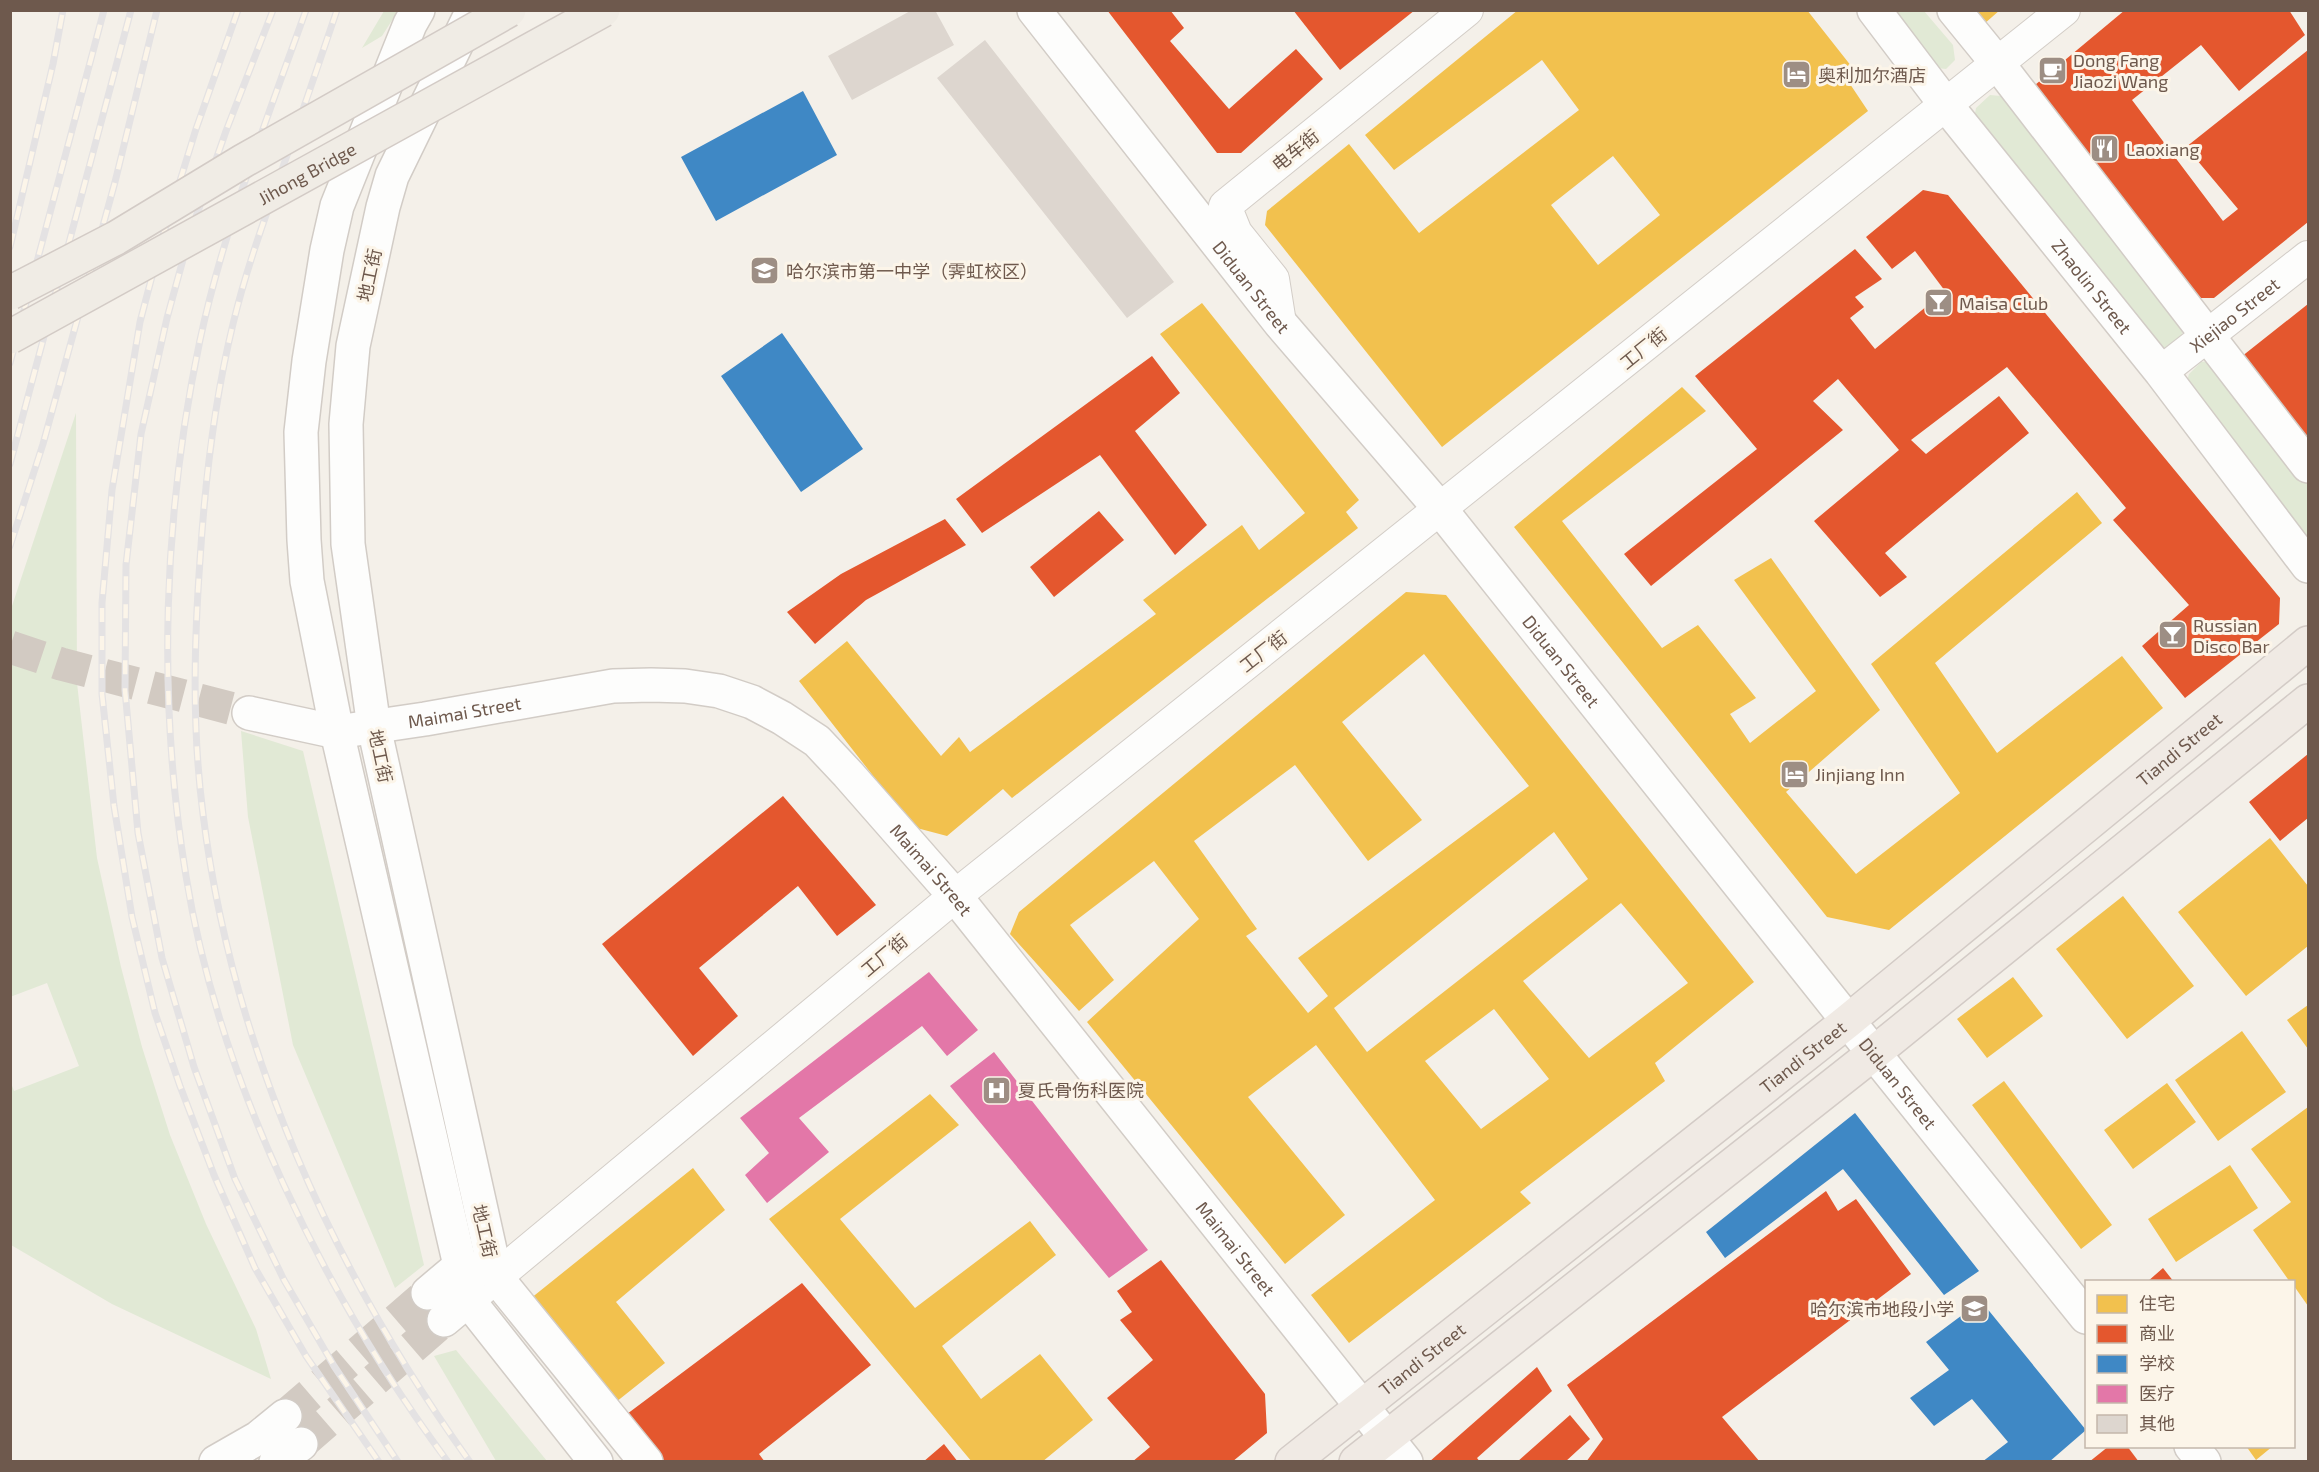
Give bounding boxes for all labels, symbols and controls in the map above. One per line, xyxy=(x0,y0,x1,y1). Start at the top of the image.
place label: Dong Fang Jiaozi Wang xyxy=(2073,49,2168,92)
cafe icon: Dong Fang Jiaozi Wang xyxy=(2036,54,2068,86)
hotel icon: 奥利加尔酒店 xyxy=(1781,59,1813,91)
place label: 奥利加尔酒店 xyxy=(1818,64,1926,86)
street label: 电车街 xyxy=(1267,124,1323,176)
restaurant icon: Laoxiang xyxy=(2089,133,2121,165)
street label: Jihong Bridge xyxy=(254,137,360,209)
place label: Laoxiang xyxy=(2126,138,2200,160)
street label: Zhaolin Street xyxy=(2047,235,2137,338)
street label: Diduan Street xyxy=(1208,236,1295,338)
street label: 地工街 xyxy=(353,246,385,304)
school or university icon: 哈尔滨市第一中学（霁虹校区） xyxy=(749,255,781,287)
place label: 哈尔滨市第一中学（霁虹校区） xyxy=(786,260,1038,282)
street label: Xiejiao Street xyxy=(2185,273,2284,357)
bar icon: Maisa Club xyxy=(1922,287,1954,319)
place label: Maisa Club xyxy=(1959,292,2048,314)
street label: 工厂街 xyxy=(1615,322,1671,374)
street label: Diduan Street xyxy=(1518,611,1605,712)
place label: Russian Disco Bar xyxy=(2193,614,2270,657)
bar icon: Russian Disco Bar xyxy=(2156,619,2188,651)
street label: 工厂街 xyxy=(1235,626,1291,676)
street label: Maimai Street xyxy=(406,691,523,732)
street label: Tiandi Street xyxy=(2132,707,2226,791)
street label: 地工街 xyxy=(365,727,397,785)
hotel icon: Jinjiang Inn xyxy=(1778,758,1810,790)
place label: Jinjiang Inn xyxy=(1815,763,1905,785)
street label: Maimai Street xyxy=(886,819,977,920)
street label: 工厂街 xyxy=(856,929,912,981)
street label: Tiandi Street xyxy=(1755,1016,1851,1098)
street label: Diduan Street xyxy=(1855,1033,1942,1134)
hospital icon: 夏氏骨伤科医院 xyxy=(981,1074,1013,1106)
place label: 夏氏骨伤科医院 xyxy=(1018,1079,1144,1101)
street label: Maimai Street xyxy=(1192,1197,1280,1300)
street label: 地工街 xyxy=(468,1202,502,1260)
legend xyxy=(2085,1280,2295,1448)
text: 住宅 xyxy=(2139,1292,2175,1314)
school or university icon: 哈尔滨市地段小学 xyxy=(1959,1293,1991,1325)
place label: 哈尔滨市地段小学 xyxy=(1810,1298,1954,1320)
street label: Tiandi Street xyxy=(1374,1318,1470,1400)
text: 商业 xyxy=(2139,1322,2175,1344)
text: 学校 xyxy=(2139,1352,2175,1374)
text: 医疗 xyxy=(2139,1382,2175,1404)
text: 其他 xyxy=(2139,1412,2175,1434)

